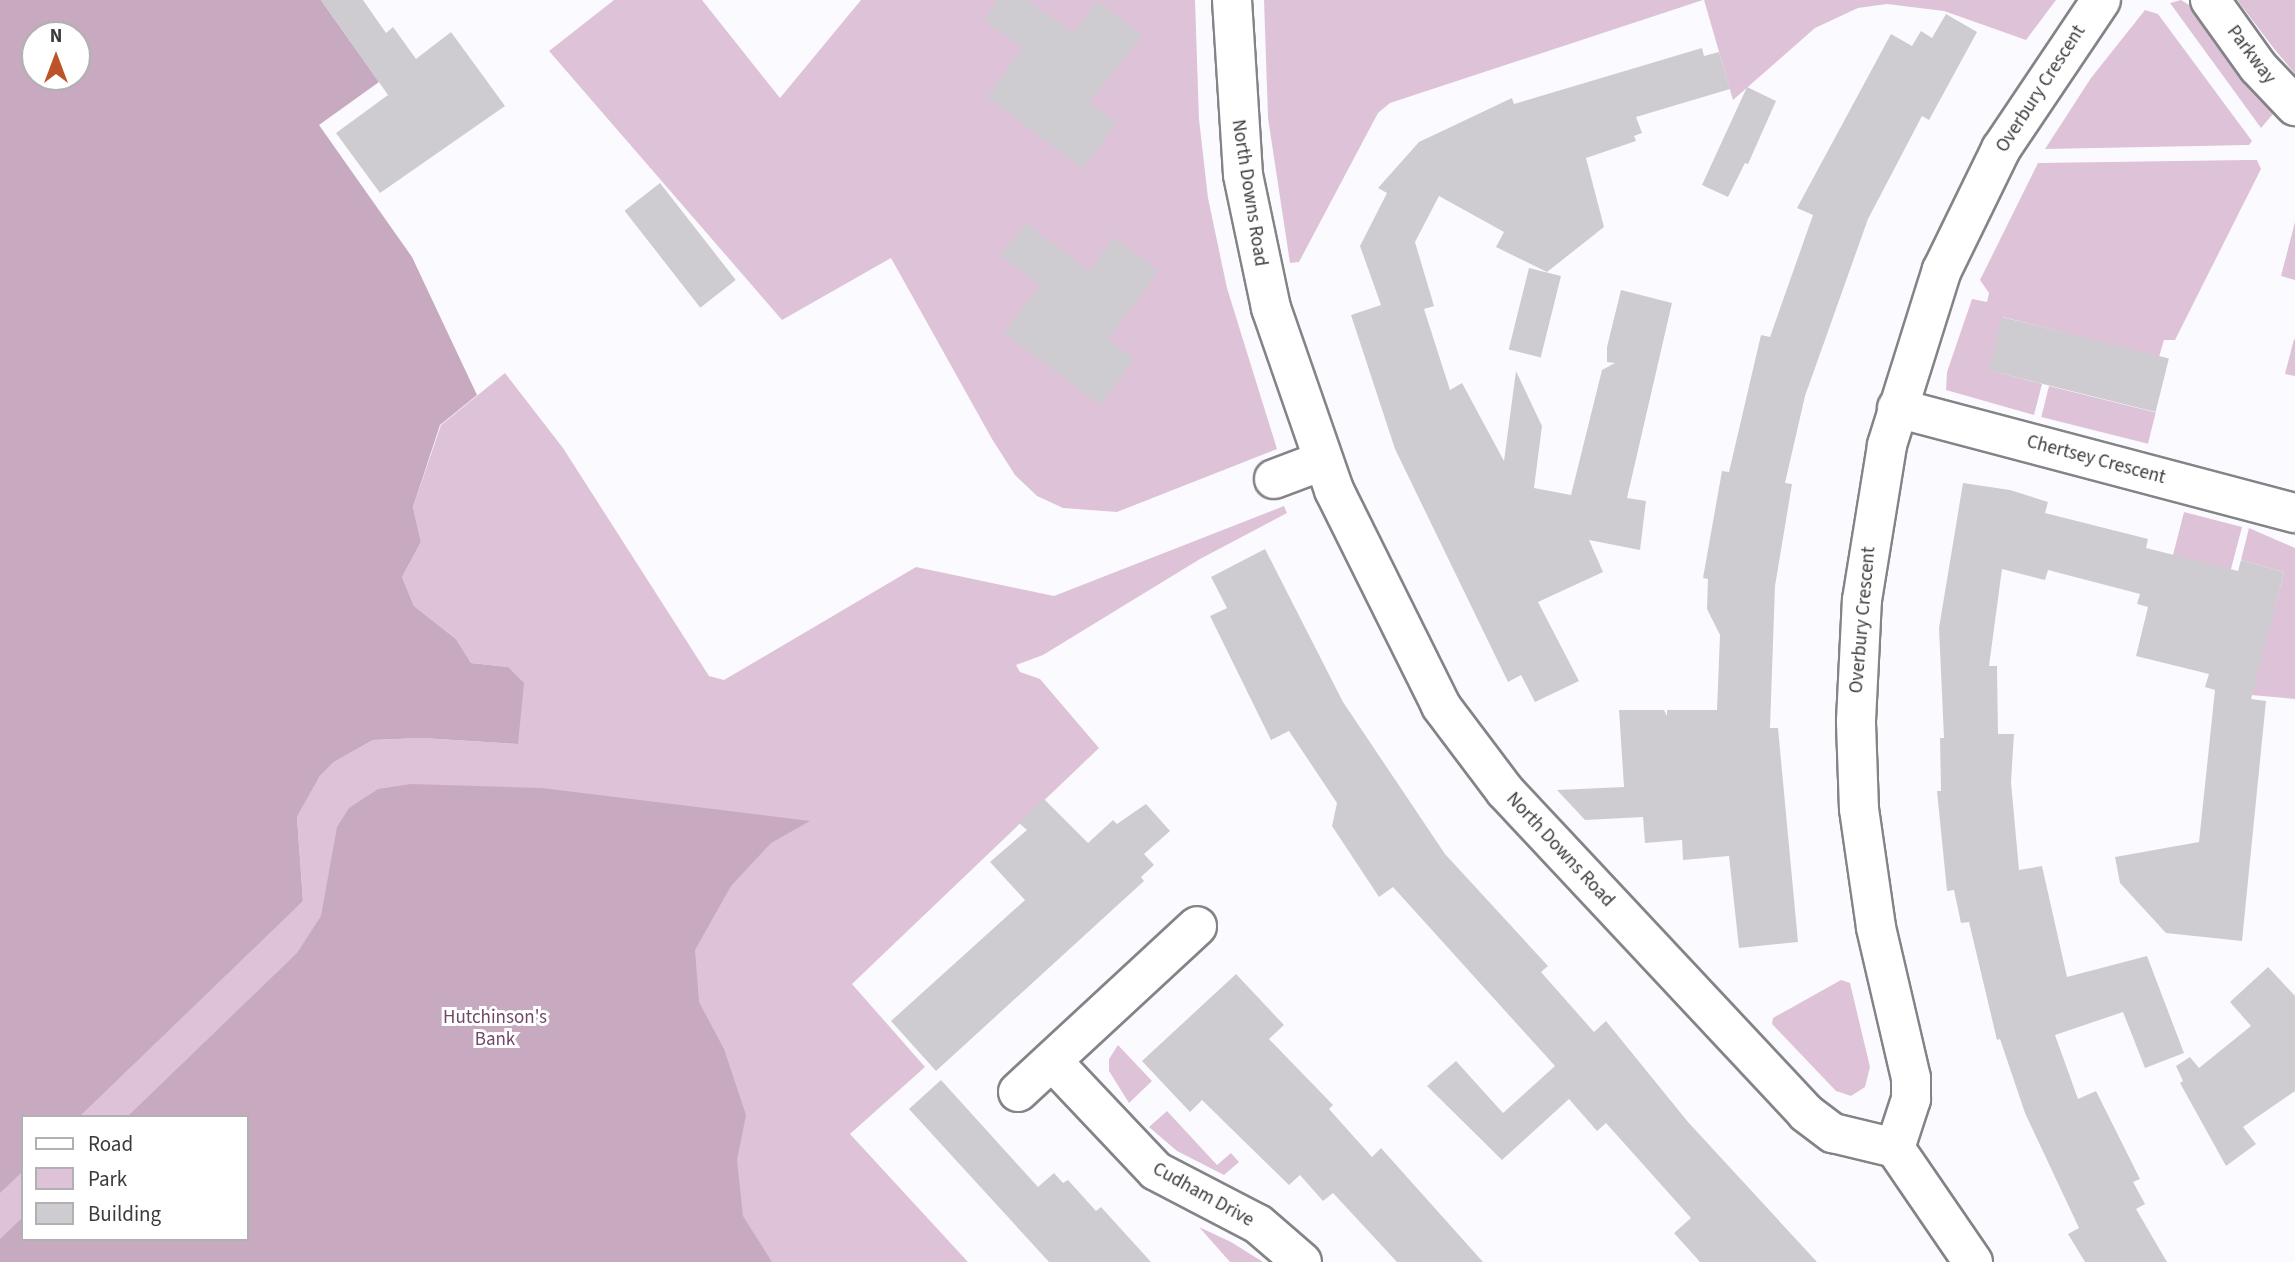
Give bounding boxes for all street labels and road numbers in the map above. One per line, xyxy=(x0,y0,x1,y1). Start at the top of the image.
street label: Overbury Crescent xyxy=(1991,21,2091,157)
street label: Parkway xyxy=(2222,21,2280,89)
street label: North Downs Road xyxy=(1226,118,1272,268)
street label: Chertsey Crescent xyxy=(2024,431,2168,489)
street label: Overbury Crescent xyxy=(1845,546,1881,694)
street label: North Downs Road xyxy=(1501,788,1619,912)
street label: Cudham Drive xyxy=(1148,1158,1258,1232)

